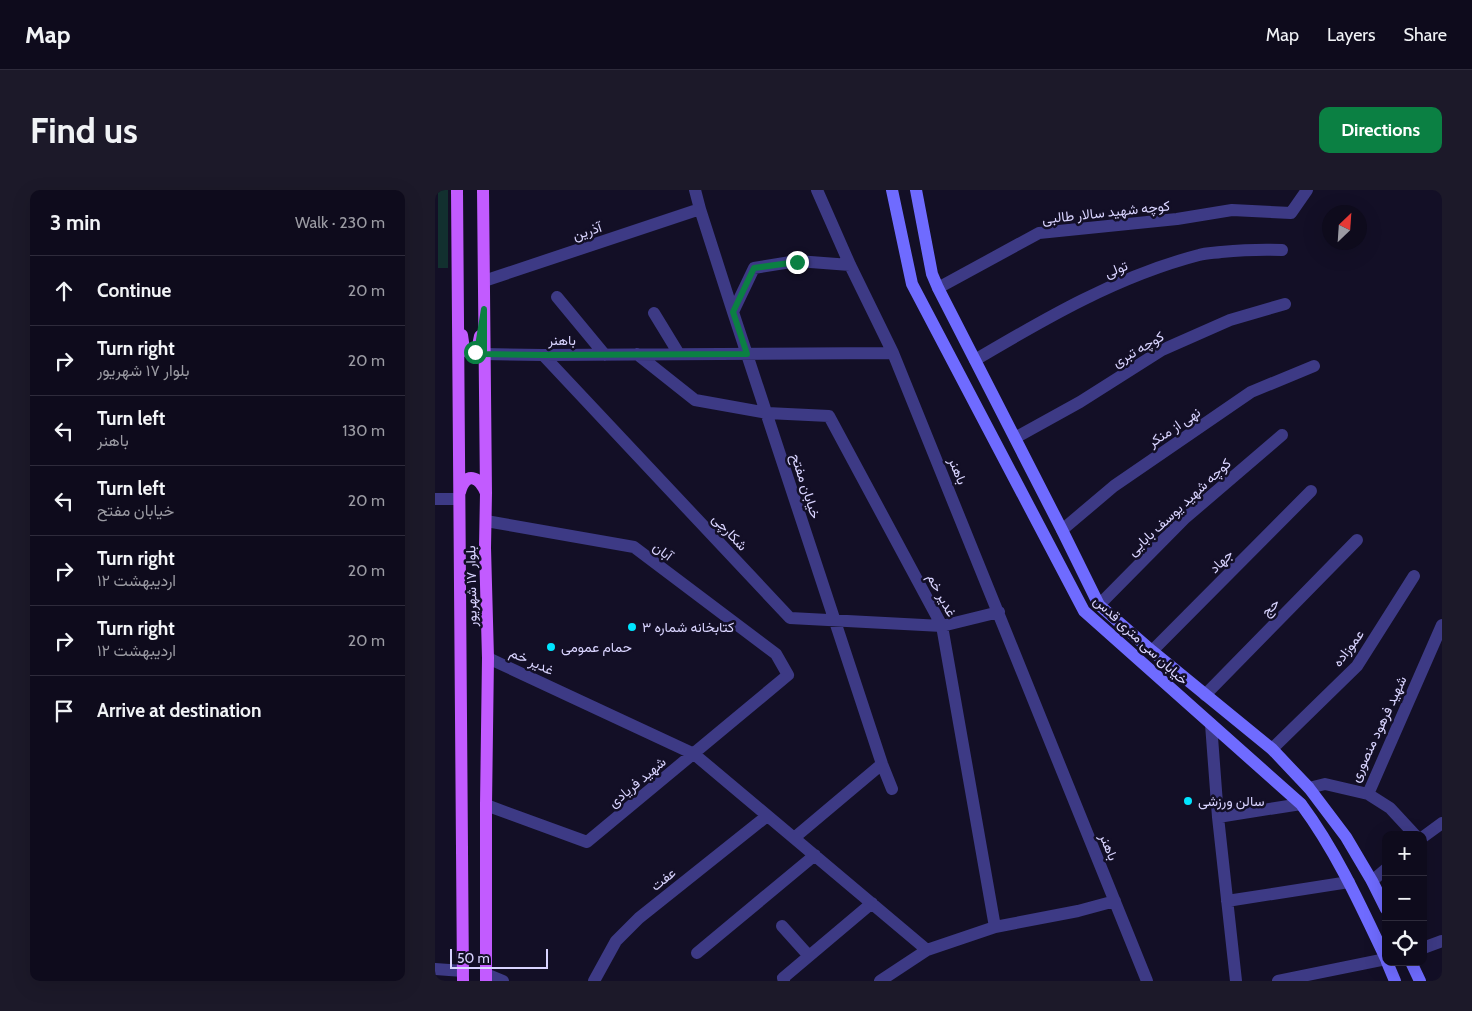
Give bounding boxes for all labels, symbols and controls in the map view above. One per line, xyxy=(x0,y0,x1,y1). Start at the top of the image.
text: Map xyxy=(25,20,71,49)
text: Map xyxy=(1266,24,1299,46)
text: Layers xyxy=(1327,24,1376,46)
text: Share xyxy=(1404,24,1447,46)
button: Directions xyxy=(1319,107,1442,153)
text: Find us xyxy=(30,109,138,152)
street label: کوچه شهید سالار طالبی xyxy=(1041,196,1171,229)
north arrow xyxy=(1322,205,1367,250)
text: 3 min xyxy=(50,210,101,235)
text: Walk · 230 m xyxy=(295,213,385,232)
street label: آذرین xyxy=(570,217,606,244)
route end xyxy=(786,251,809,274)
street label: تولی xyxy=(1102,256,1130,282)
icon: ahead xyxy=(50,277,78,305)
text: Continue xyxy=(97,279,171,302)
text: 20 m xyxy=(348,281,385,300)
street label: کوچه تبری xyxy=(1109,327,1168,372)
street label: باهنر xyxy=(547,331,576,349)
text: Turn right xyxy=(97,337,175,360)
route start xyxy=(464,341,487,364)
icon: right xyxy=(50,347,78,375)
text: 20 m xyxy=(348,351,385,370)
text: بلوار ١٧ شهریور xyxy=(97,361,190,380)
street label: نهی از منکر xyxy=(1143,403,1204,452)
text: Turn left xyxy=(97,407,165,430)
icon: left xyxy=(50,417,78,445)
text: 130 m xyxy=(342,421,385,440)
text: باهنر xyxy=(97,431,129,450)
street label: خیابان مفتح xyxy=(785,451,825,522)
street label: باهنر xyxy=(944,454,972,487)
street label: کوچه شهید یوسف بابایی xyxy=(1123,454,1235,560)
text: Turn left xyxy=(97,477,165,500)
icon: left xyxy=(50,487,78,515)
text: 20 m xyxy=(348,491,385,510)
text: خیابان مفتح xyxy=(97,501,174,520)
street label: شکارچی xyxy=(708,510,752,555)
street label: آبان xyxy=(649,538,678,565)
street label: بلوار ١٧ شهریور xyxy=(461,545,481,628)
street label: جهاد xyxy=(1205,545,1237,577)
text: Turn right xyxy=(97,547,175,570)
icon: right xyxy=(50,557,78,585)
text: 20 m xyxy=(348,561,385,580)
street label: غدیر خم xyxy=(923,570,961,620)
text: ۱۲ اردیبهشت xyxy=(97,571,176,590)
street label: خیابان سی متری قدس xyxy=(1090,591,1192,689)
street label: حج xyxy=(1257,594,1285,621)
text: Turn right xyxy=(97,617,175,640)
place label: کتابخانه شماره ۳ xyxy=(642,618,734,636)
marker: کتابخانه شماره ۳ xyxy=(626,621,638,633)
street label: عموزاده xyxy=(1328,626,1368,670)
icon: right xyxy=(50,627,78,655)
text: 20 m xyxy=(348,631,385,650)
place label: حمام عمومی xyxy=(561,638,632,656)
text: ۱۲ اردیبهشت xyxy=(97,641,176,660)
marker: حمام عمومی xyxy=(545,641,557,653)
street label: غدیر خم xyxy=(507,643,557,679)
street label: شهید فرهود منصوری xyxy=(1345,673,1411,785)
icon: arrive xyxy=(50,697,78,725)
text: Arrive at destination xyxy=(97,699,261,722)
street label: شهید فریادی xyxy=(604,753,670,811)
place label: سالن ورزشی xyxy=(1198,792,1265,810)
marker: سالن ورزشی xyxy=(1182,795,1194,807)
street label: باهنر xyxy=(1095,830,1123,863)
map controls xyxy=(1382,831,1427,966)
button: + xyxy=(1382,831,1427,876)
street label: عفت xyxy=(647,863,679,895)
button: − xyxy=(1382,876,1427,921)
button: locate xyxy=(1382,921,1427,966)
scale bar xyxy=(450,946,547,969)
text: 50 m xyxy=(457,949,490,967)

